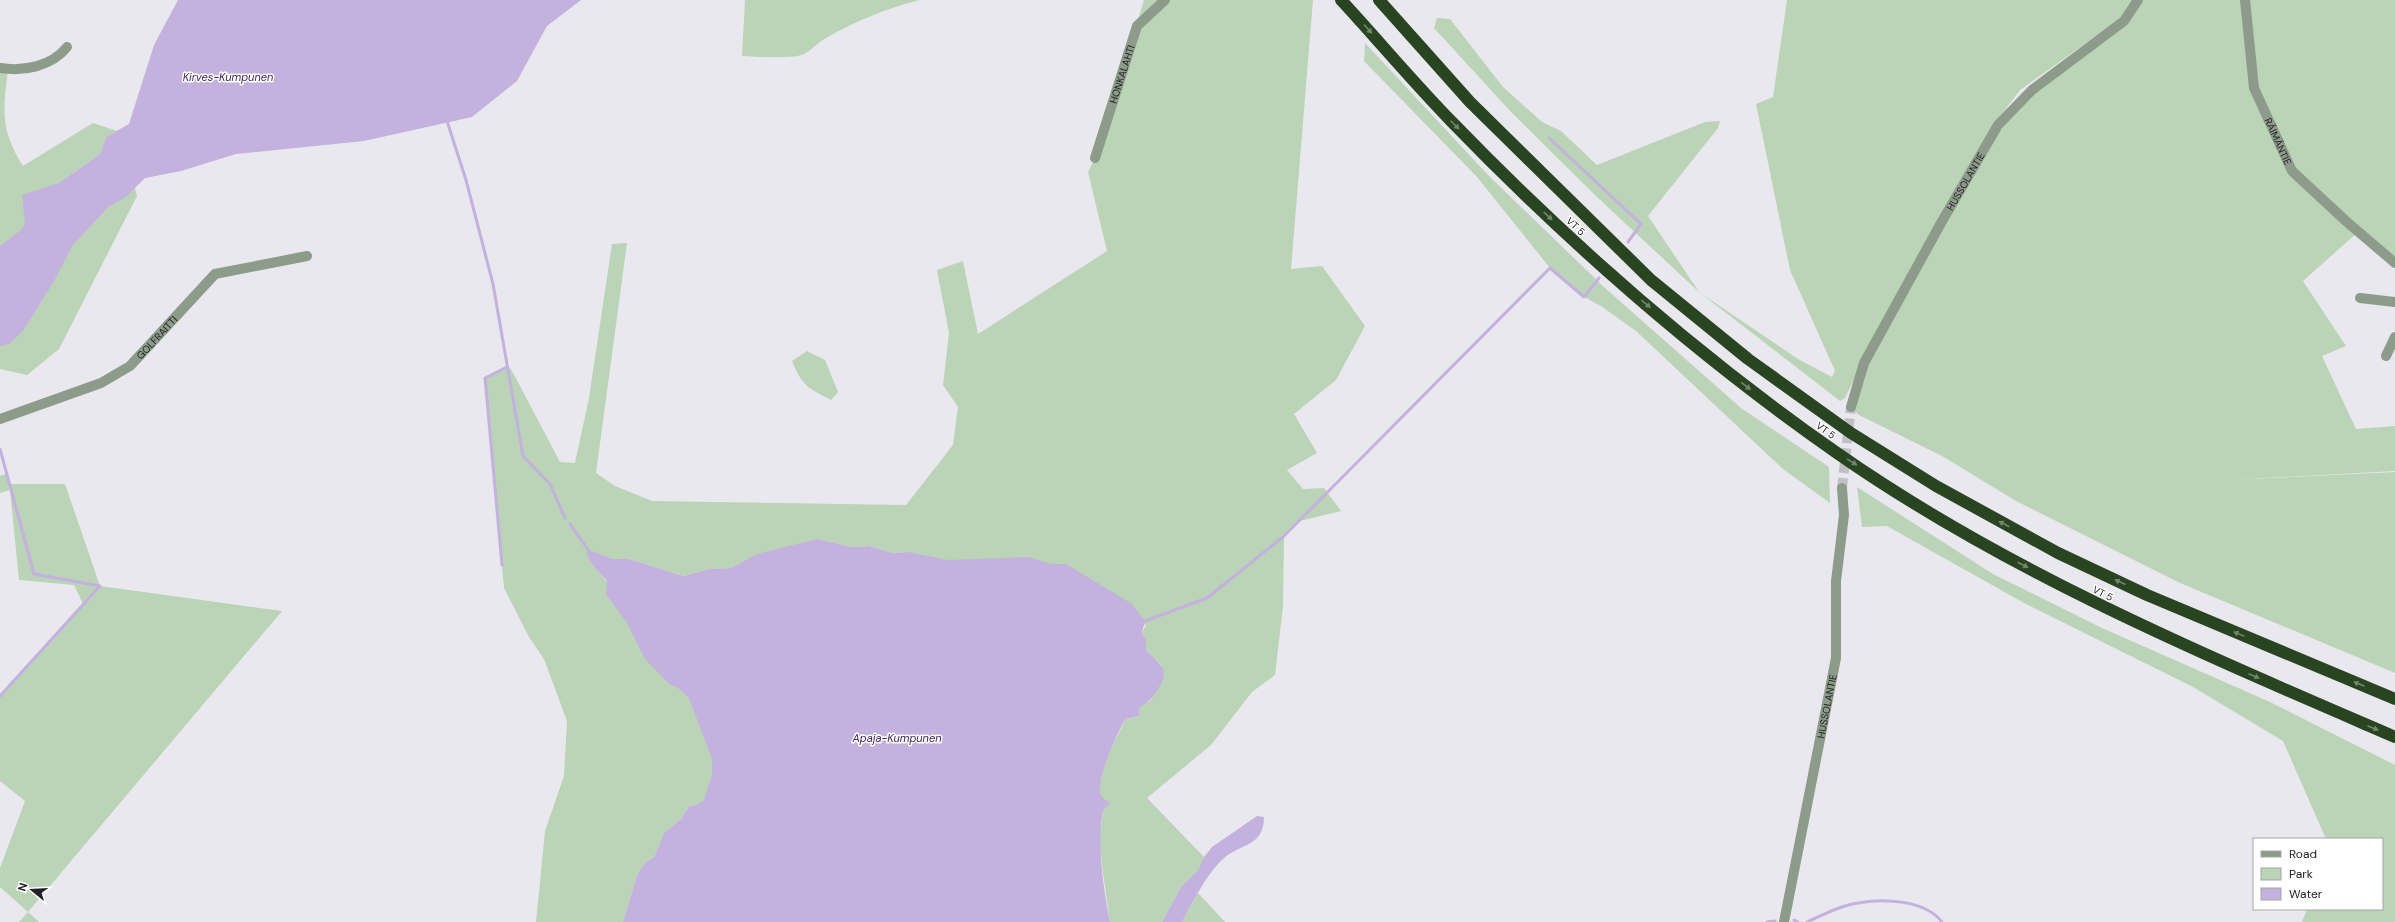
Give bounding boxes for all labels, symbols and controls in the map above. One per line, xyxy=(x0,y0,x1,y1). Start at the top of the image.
one-way arrow xyxy=(1363,24,1372,34)
street label: HONKALAHTI xyxy=(1107,43,1138,105)
water label: Kirves-Kumpunen xyxy=(183,70,273,84)
street label: RÄIMÄNTIE xyxy=(2261,116,2294,167)
one-way arrow xyxy=(1450,120,1460,130)
street label: HUSSOLANTIE xyxy=(1944,150,1988,213)
one-way arrow xyxy=(1543,211,1553,221)
street label: VT 5 xyxy=(1564,214,1588,238)
one-way arrow xyxy=(1640,300,1651,309)
street label: GOLFRAITTI xyxy=(134,313,180,362)
one-way arrow xyxy=(1741,382,1752,391)
street label: VT 5 xyxy=(1813,419,1838,442)
one-way arrow xyxy=(1846,459,1858,466)
one-way arrow xyxy=(1998,521,2009,527)
one-way arrow xyxy=(2017,562,2029,569)
one-way arrow xyxy=(2114,579,2125,585)
street label: VT 5 xyxy=(2090,583,2115,604)
one-way arrow xyxy=(2233,630,2245,636)
street label: HUSSOLANTIE xyxy=(1814,673,1840,739)
one-way arrow xyxy=(2249,674,2261,680)
one-way arrow xyxy=(2353,680,2365,686)
one-way arrow xyxy=(2368,725,2379,731)
water label: Apaja-Kumpunen xyxy=(852,731,942,745)
legend xyxy=(2253,838,2383,910)
text: Road xyxy=(2289,846,2317,862)
text: Park xyxy=(2289,866,2313,882)
north arrow xyxy=(12,870,52,910)
text: N xyxy=(15,881,30,893)
text: Water xyxy=(2289,886,2323,902)

